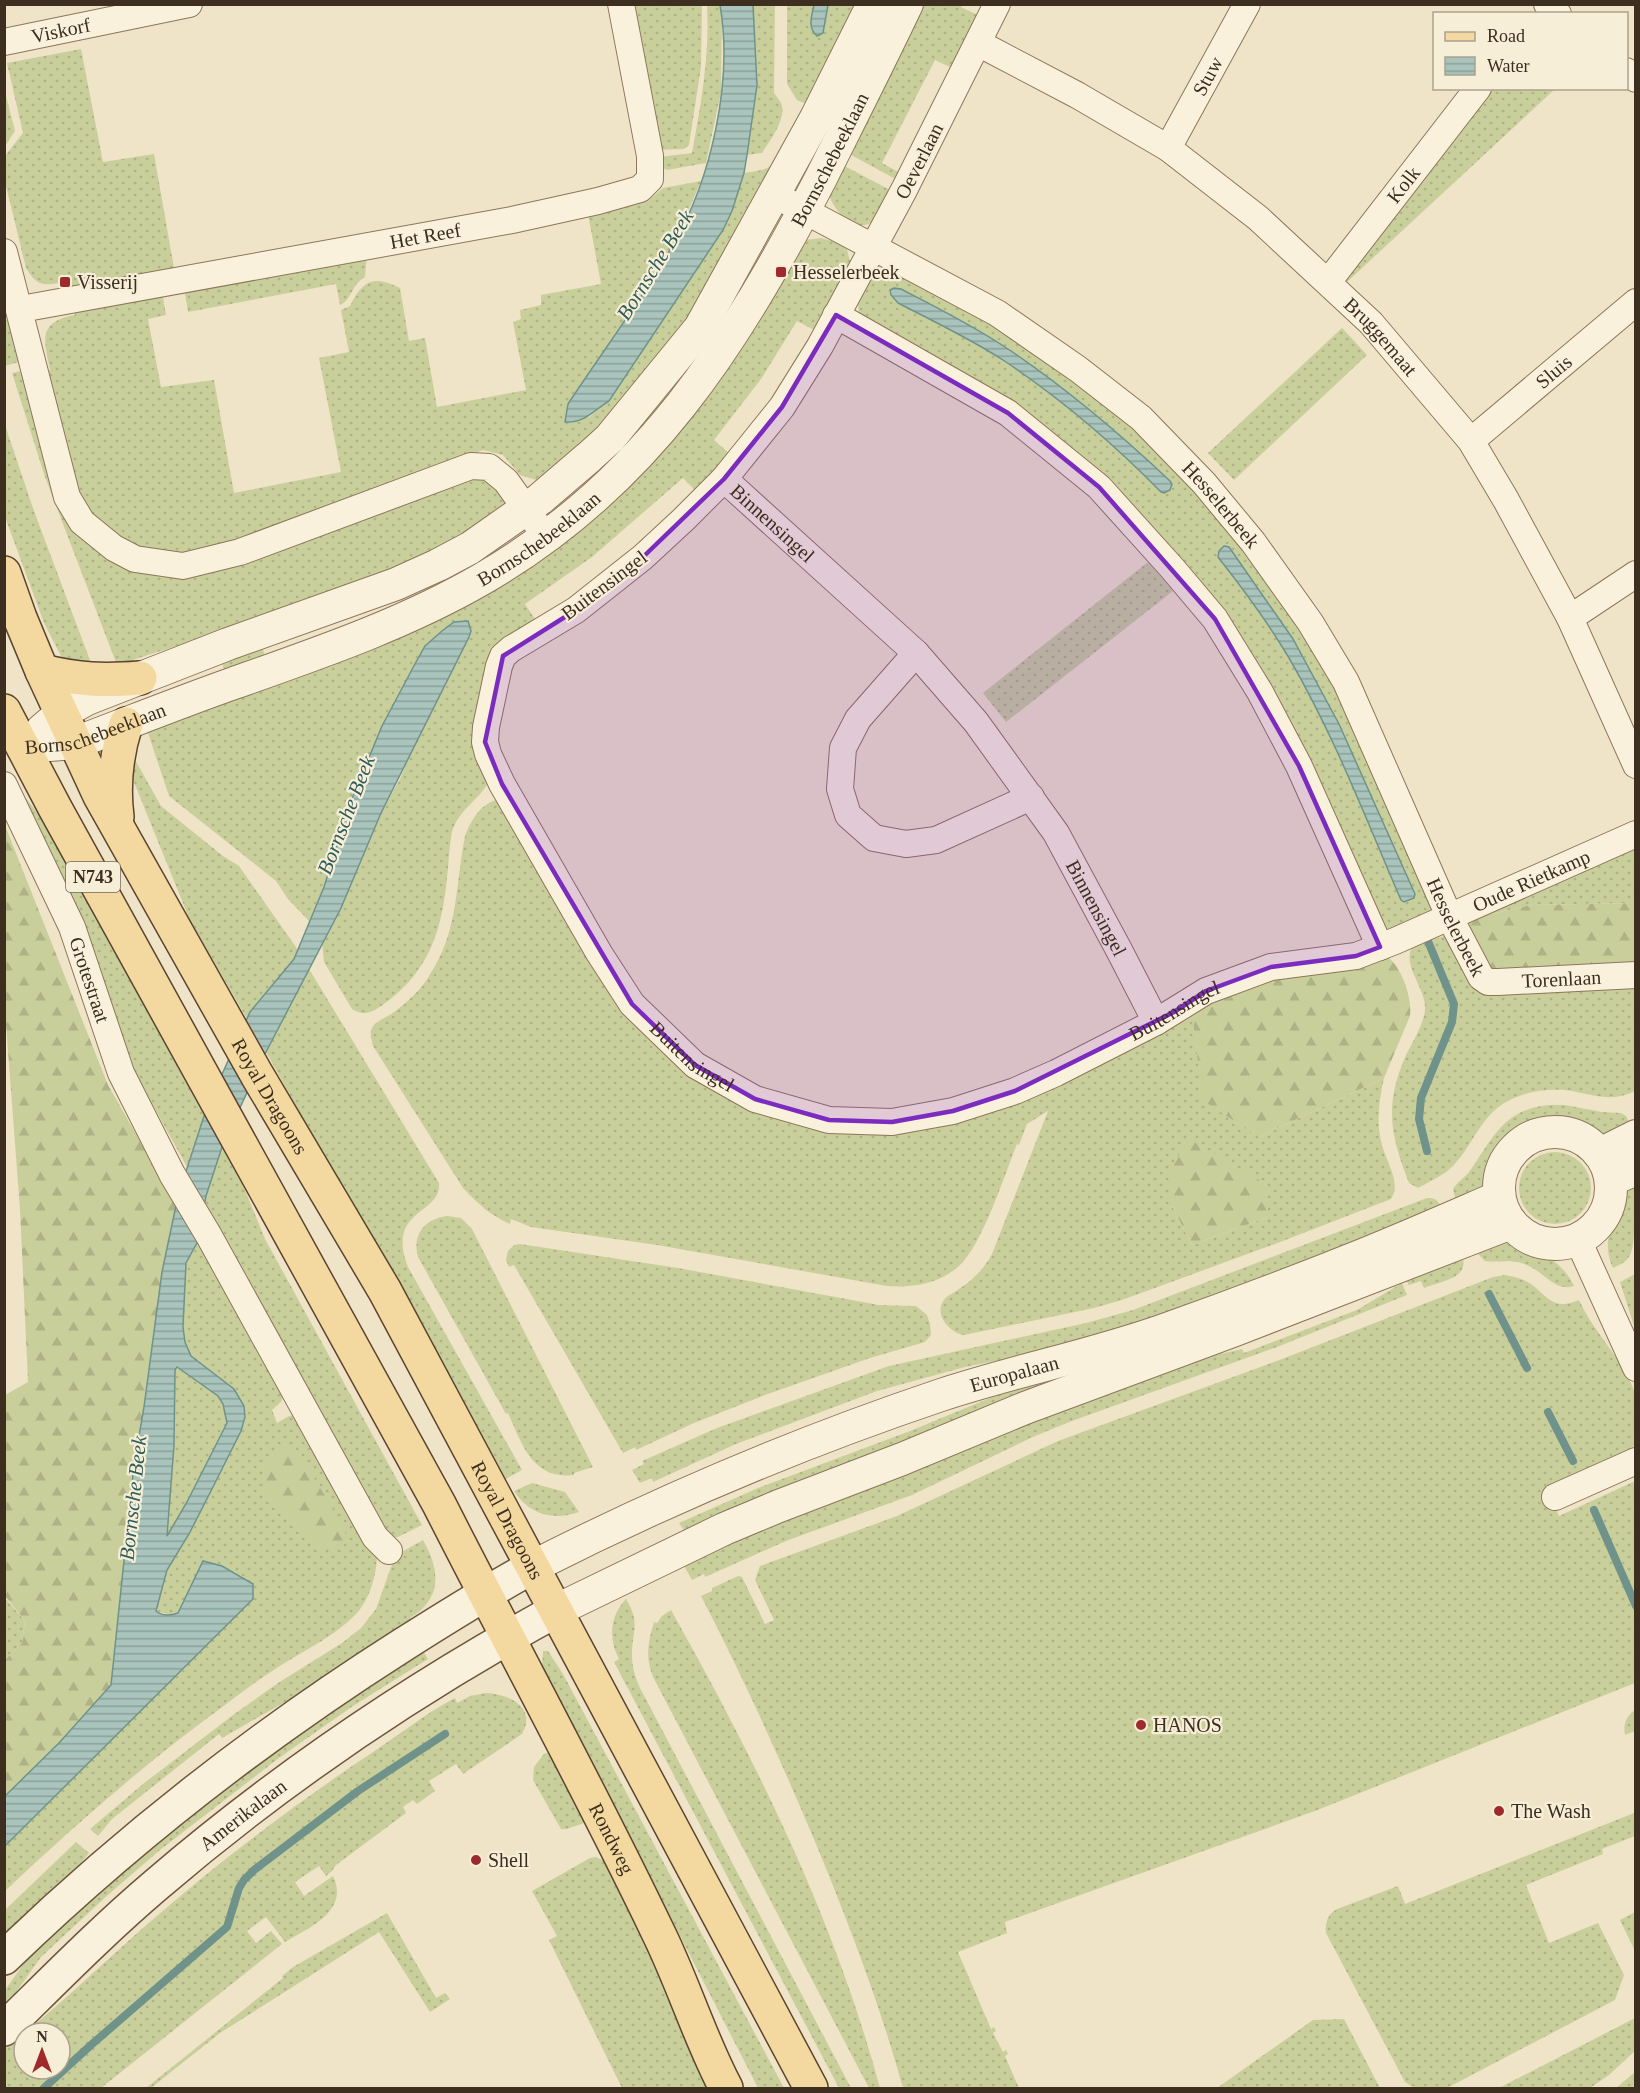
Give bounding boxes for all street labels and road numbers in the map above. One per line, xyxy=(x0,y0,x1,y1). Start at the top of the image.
street label: Viskorf xyxy=(29,13,93,47)
street label: Stuw xyxy=(1188,52,1227,99)
street label: Bornschebeeklaan xyxy=(786,89,873,230)
street label: Oeverlaan xyxy=(891,119,947,203)
street label: Kolk xyxy=(1382,162,1424,207)
street label: Het Reef xyxy=(388,218,463,253)
street label: Bruggemaat xyxy=(1340,293,1422,380)
street label: Sluis xyxy=(1531,350,1576,393)
street label: Hesselerbeek xyxy=(1178,457,1264,552)
street label: Binnensingel xyxy=(726,479,819,567)
street label: Bornschebeeklaan xyxy=(473,487,605,590)
street label: Buitensingel xyxy=(557,546,652,625)
street label: Bornschebeeklaan xyxy=(24,698,169,758)
street label: Oude Rietkamp xyxy=(1469,845,1594,916)
street label: Binnensingel xyxy=(1062,856,1131,960)
road number: N743 xyxy=(66,862,120,892)
street label: Hesselerbeek xyxy=(1423,875,1490,980)
street label: Grotestraat xyxy=(65,934,114,1026)
street label: Torenlaan xyxy=(1521,966,1602,992)
street label: Buitensingel xyxy=(1125,976,1223,1045)
street label: Buitensingel xyxy=(646,1017,738,1096)
street label: Royal Dragoons xyxy=(228,1034,313,1158)
street label: Europalaan xyxy=(967,1351,1061,1396)
street label: Royal Dragoons xyxy=(467,1457,548,1583)
street label: Amerikalaan xyxy=(195,1775,290,1855)
street label: Rondweg xyxy=(585,1799,639,1878)

